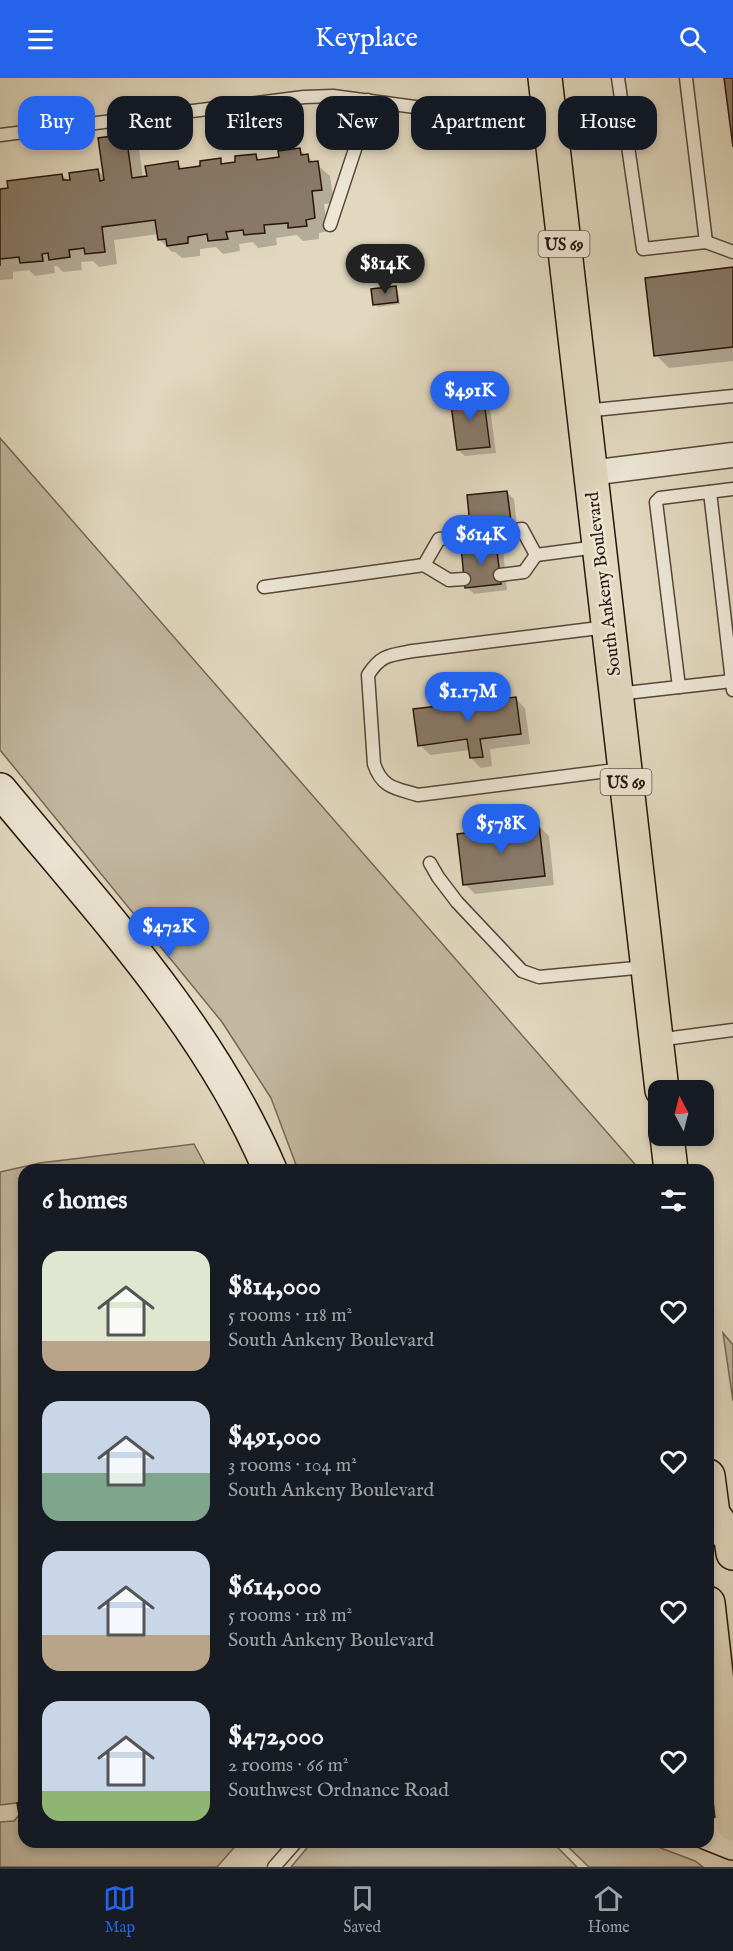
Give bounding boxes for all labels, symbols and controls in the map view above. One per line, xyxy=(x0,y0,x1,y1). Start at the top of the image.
text: Keyplace xyxy=(315,22,418,56)
icon: menu xyxy=(24,23,57,56)
icon: search xyxy=(676,23,709,56)
chip: Buy xyxy=(18,96,95,150)
chip: Rent xyxy=(107,96,193,150)
chip: Filters xyxy=(205,96,304,150)
chip: New xyxy=(316,96,399,150)
chip: Apartment xyxy=(411,96,546,150)
chip: House xyxy=(558,96,657,150)
road number: US 69 xyxy=(538,231,590,257)
pin: $814K xyxy=(343,244,427,295)
text: $814K xyxy=(360,251,410,276)
pin: $491K xyxy=(428,371,512,422)
text: $491K xyxy=(444,378,496,403)
street label: South Ankeny Boulevard xyxy=(582,490,627,677)
pin: $614K xyxy=(439,515,523,566)
text: $614K xyxy=(455,522,507,547)
pin: $1.17M xyxy=(419,672,517,723)
text: $1.17M xyxy=(439,679,497,704)
road number: US 69 xyxy=(600,769,652,795)
pin: $578K xyxy=(459,804,543,855)
text: $578K xyxy=(476,811,526,836)
pin: $472K xyxy=(127,907,211,958)
text: $472K xyxy=(142,914,196,939)
north arrow xyxy=(648,1080,714,1146)
map controls xyxy=(648,1080,714,1146)
text: 6 homes xyxy=(42,1184,127,1217)
icon: filters xyxy=(657,1184,690,1217)
text: $814,000 xyxy=(228,1270,321,1303)
icon: home xyxy=(90,1275,162,1347)
icon: heart xyxy=(657,1295,690,1328)
text: 5 rooms · 118 m² xyxy=(228,1303,352,1328)
text: South Ankeny Boulevard xyxy=(228,1328,434,1353)
text: $491,000 xyxy=(228,1420,321,1453)
icon: home xyxy=(90,1425,162,1497)
icon: heart xyxy=(657,1445,690,1478)
text: 3 rooms · 104 m² xyxy=(228,1453,357,1478)
text: South Ankeny Boulevard xyxy=(228,1478,434,1503)
text: $614,000 xyxy=(228,1570,322,1603)
icon: home xyxy=(90,1575,162,1647)
icon: heart xyxy=(657,1595,690,1628)
text: 5 rooms · 118 m² xyxy=(228,1603,352,1628)
text: South Ankeny Boulevard xyxy=(228,1628,434,1653)
text: $472,000 xyxy=(228,1720,324,1753)
icon: home xyxy=(90,1725,162,1797)
icon: heart xyxy=(657,1745,690,1778)
text: 2 rooms · 66 m² xyxy=(228,1753,349,1778)
text: Southwest Ordnance Road xyxy=(228,1778,449,1803)
tab: Map xyxy=(103,1882,136,1938)
tab: Saved xyxy=(343,1882,381,1938)
tab: Home xyxy=(588,1882,630,1938)

